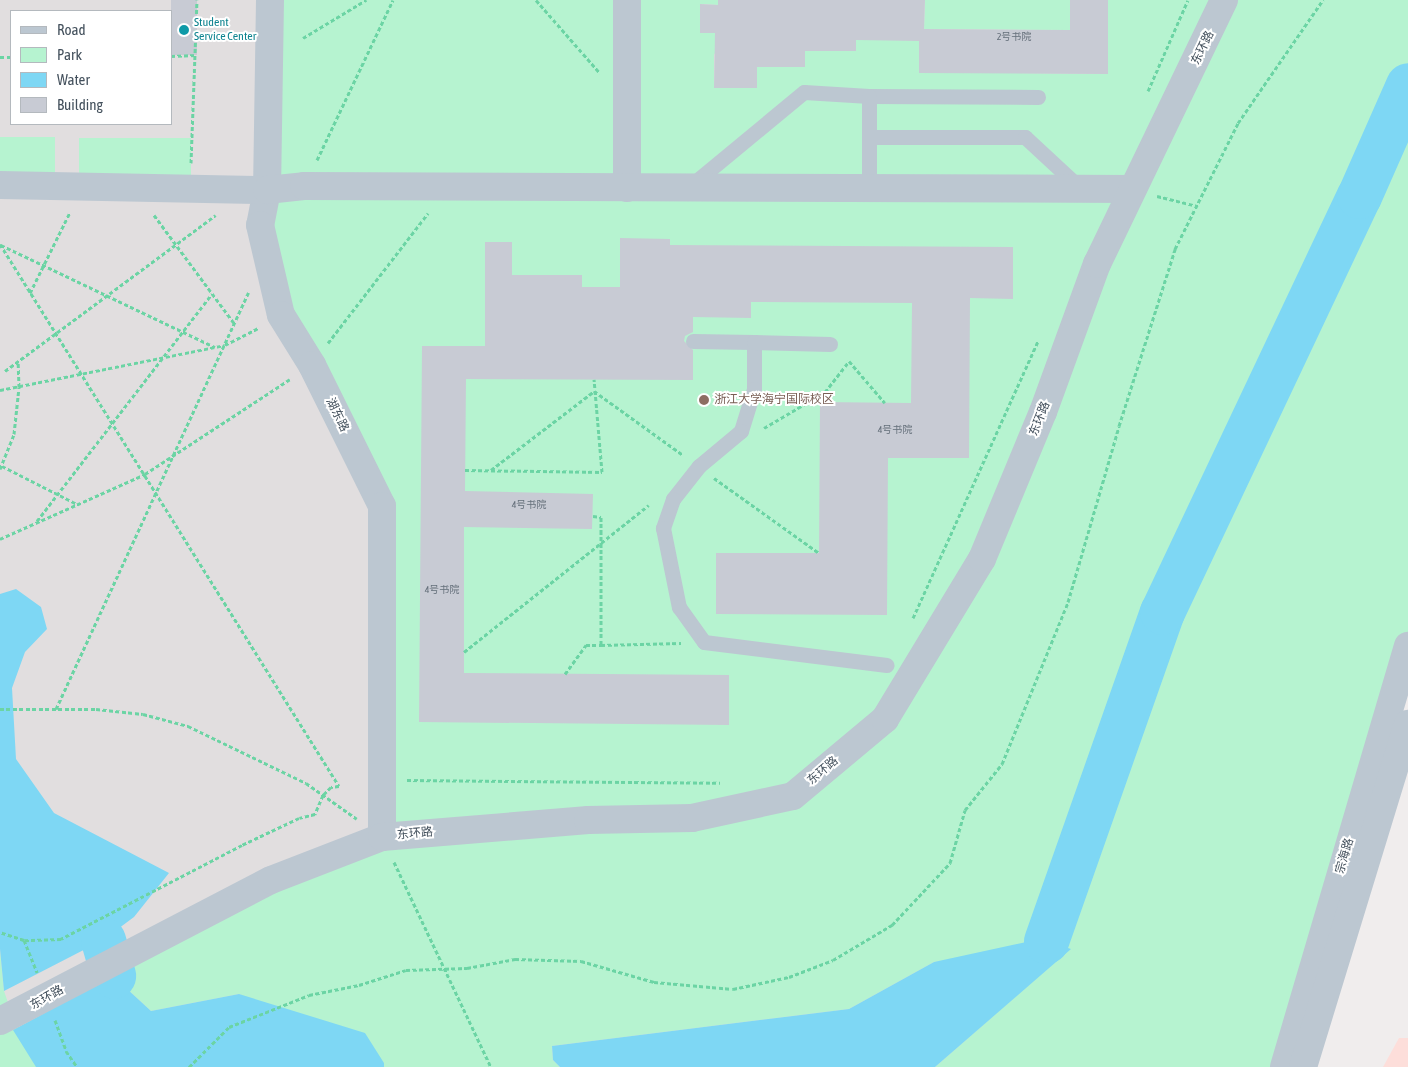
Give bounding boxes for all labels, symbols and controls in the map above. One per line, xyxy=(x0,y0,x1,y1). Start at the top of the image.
legend xyxy=(10,10,172,125)
place label: Student Service Center xyxy=(194,16,256,44)
text: Road xyxy=(57,21,86,38)
marker: Student Service Center xyxy=(178,24,190,36)
street label: 东环路 xyxy=(1189,29,1217,67)
house number: 2号书院 xyxy=(997,31,1031,43)
text: Park xyxy=(57,46,82,63)
text: Water xyxy=(57,71,90,88)
text: Building xyxy=(57,96,103,113)
place label: 浙江大学海宁国际校区 xyxy=(714,393,834,407)
marker: 浙江大学海宁国际校区 xyxy=(698,394,710,406)
street label: 湖东路 xyxy=(323,396,351,434)
street label: 东环路 xyxy=(1027,400,1053,438)
house number: 4号书院 xyxy=(878,424,912,436)
house number: 4号书院 xyxy=(512,499,546,511)
house number: 4号书院 xyxy=(425,584,459,596)
street label: 东环路 xyxy=(805,754,841,788)
street label: 东环路 xyxy=(396,825,434,843)
street label: 宗海路 xyxy=(1333,837,1357,875)
street label: 东环路 xyxy=(28,983,66,1013)

